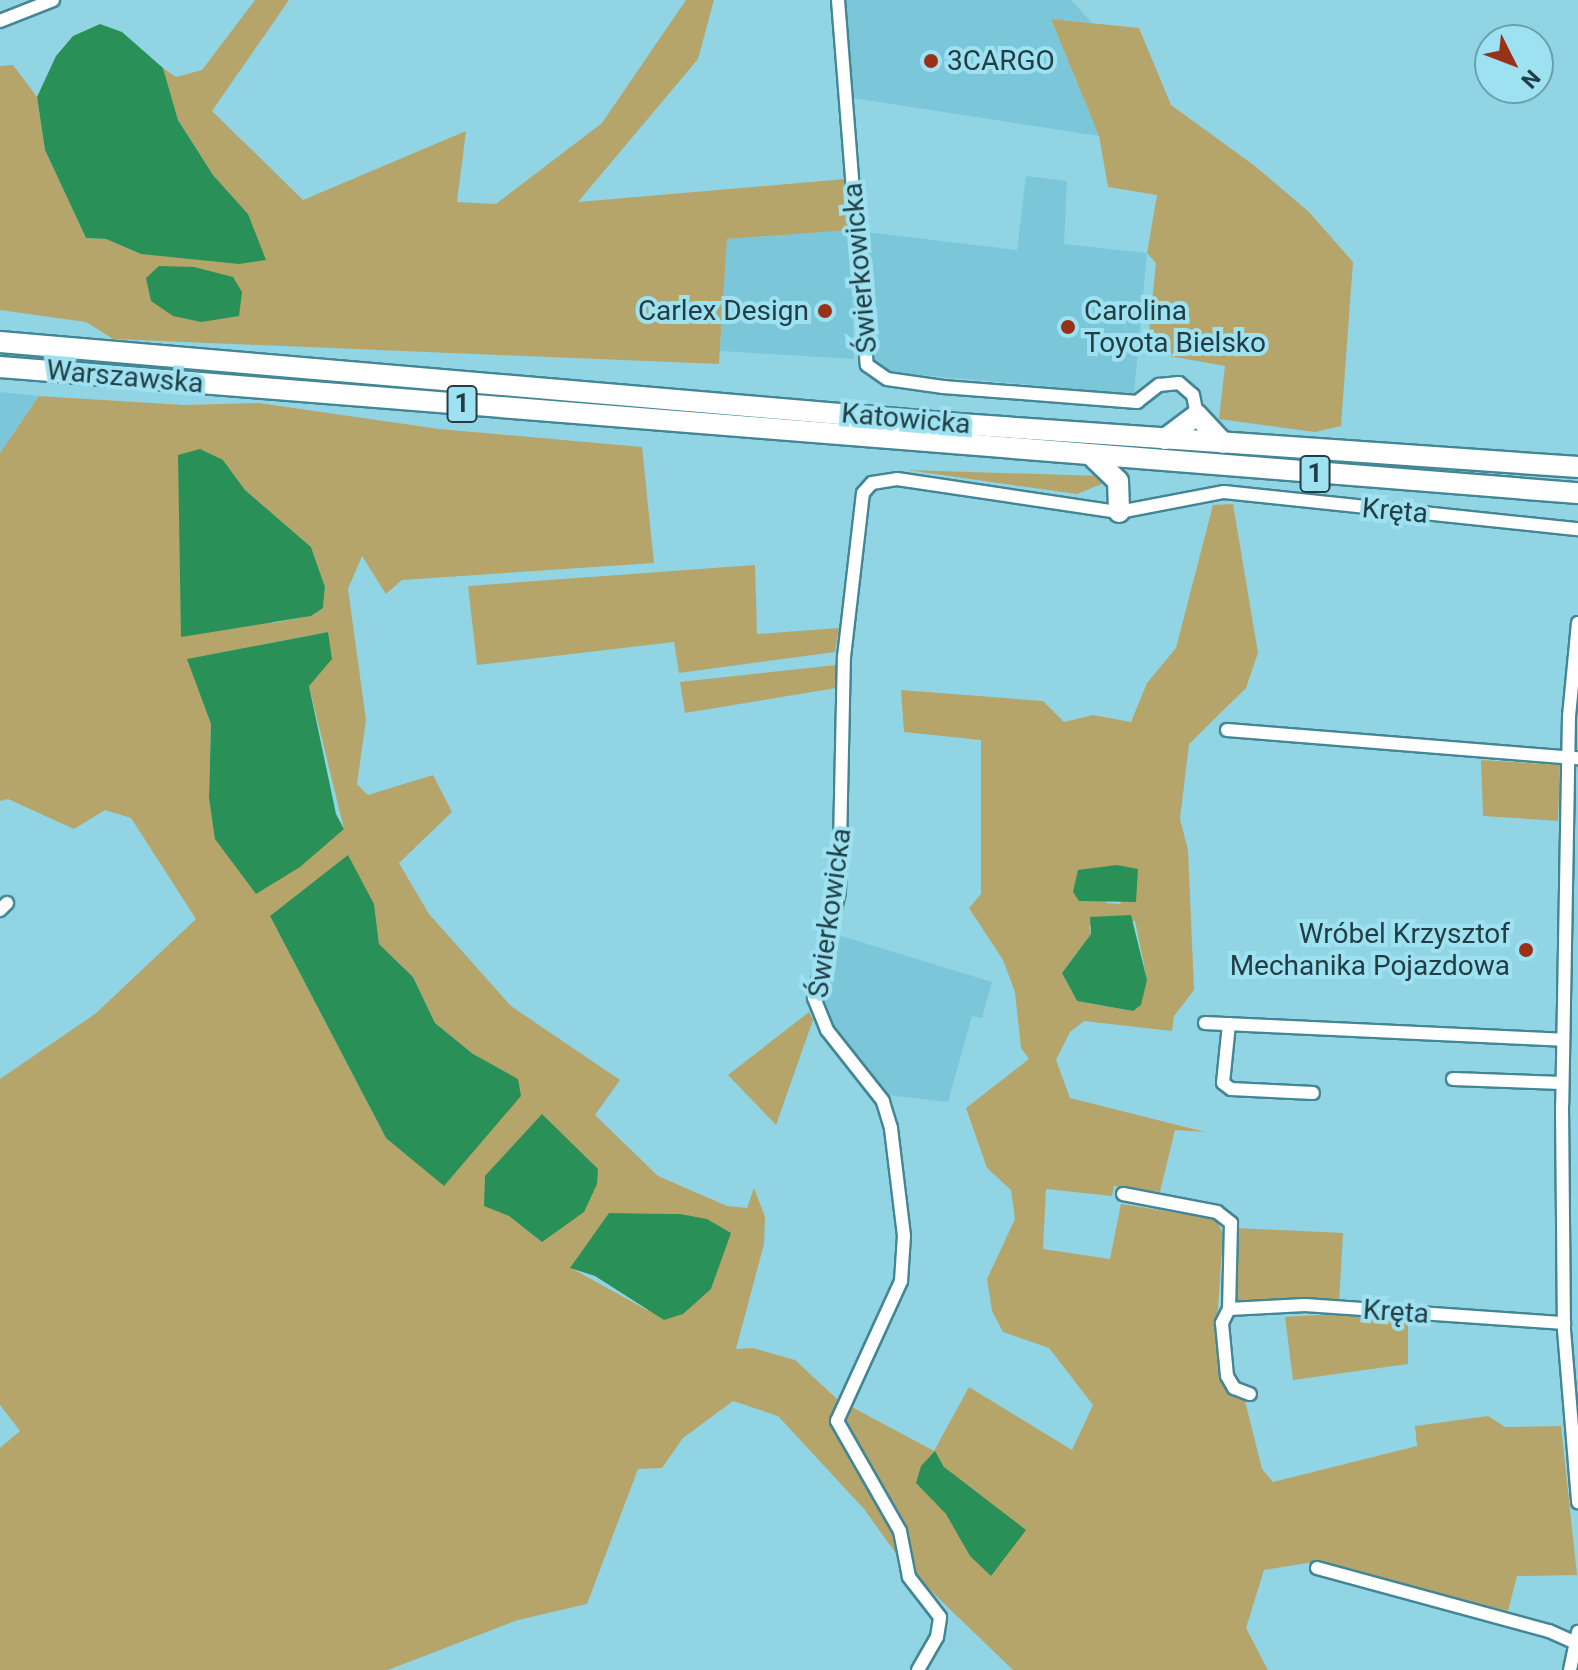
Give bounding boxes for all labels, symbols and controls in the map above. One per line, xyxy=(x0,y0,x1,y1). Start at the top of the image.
north arrow xyxy=(1474,24,1554,104)
place label: 3CARGO xyxy=(947,44,1055,78)
marker: 3CARGO xyxy=(922,52,940,70)
text: N xyxy=(1516,65,1545,93)
street label: Świerkowicka xyxy=(836,181,884,355)
place label: Carlex Design xyxy=(638,294,809,328)
place label: Carolina Toyota Bielsko xyxy=(1084,294,1266,360)
marker: Carlex Design xyxy=(816,302,834,320)
marker: Carolina Toyota Bielsko xyxy=(1059,318,1077,336)
street label: Warszawska xyxy=(45,353,205,401)
road number: 1 xyxy=(446,382,478,426)
street label: Katowicka xyxy=(840,397,972,441)
road number: 1 xyxy=(1299,452,1331,496)
street label: Kręta xyxy=(1361,491,1429,531)
street label: Świerkowicka xyxy=(801,826,859,1000)
place label: Wróbel Krzysztof Mechanika Pojazdowa xyxy=(1230,917,1510,983)
marker: Wróbel Krzysztof Mechanika Pojazdowa xyxy=(1517,941,1535,959)
street label: Kręta xyxy=(1362,1293,1430,1331)

